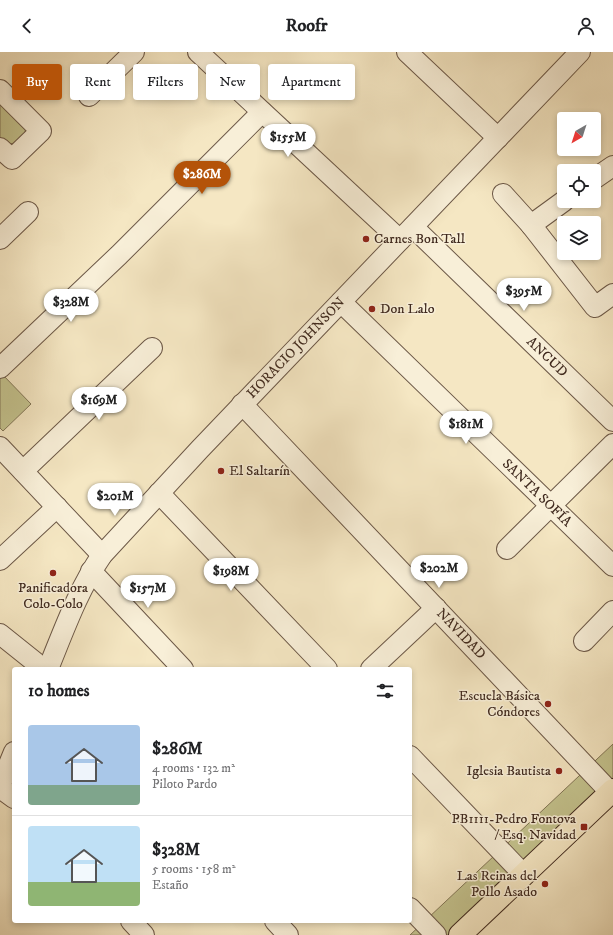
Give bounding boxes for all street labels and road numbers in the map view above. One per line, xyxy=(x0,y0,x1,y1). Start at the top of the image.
street label: HORACIO JOHNSON xyxy=(243,293,349,403)
street label: ANCUD xyxy=(522,333,572,381)
street label: SANTA SOFÍA xyxy=(498,455,576,532)
street label: NAVIDAD xyxy=(432,605,490,663)

